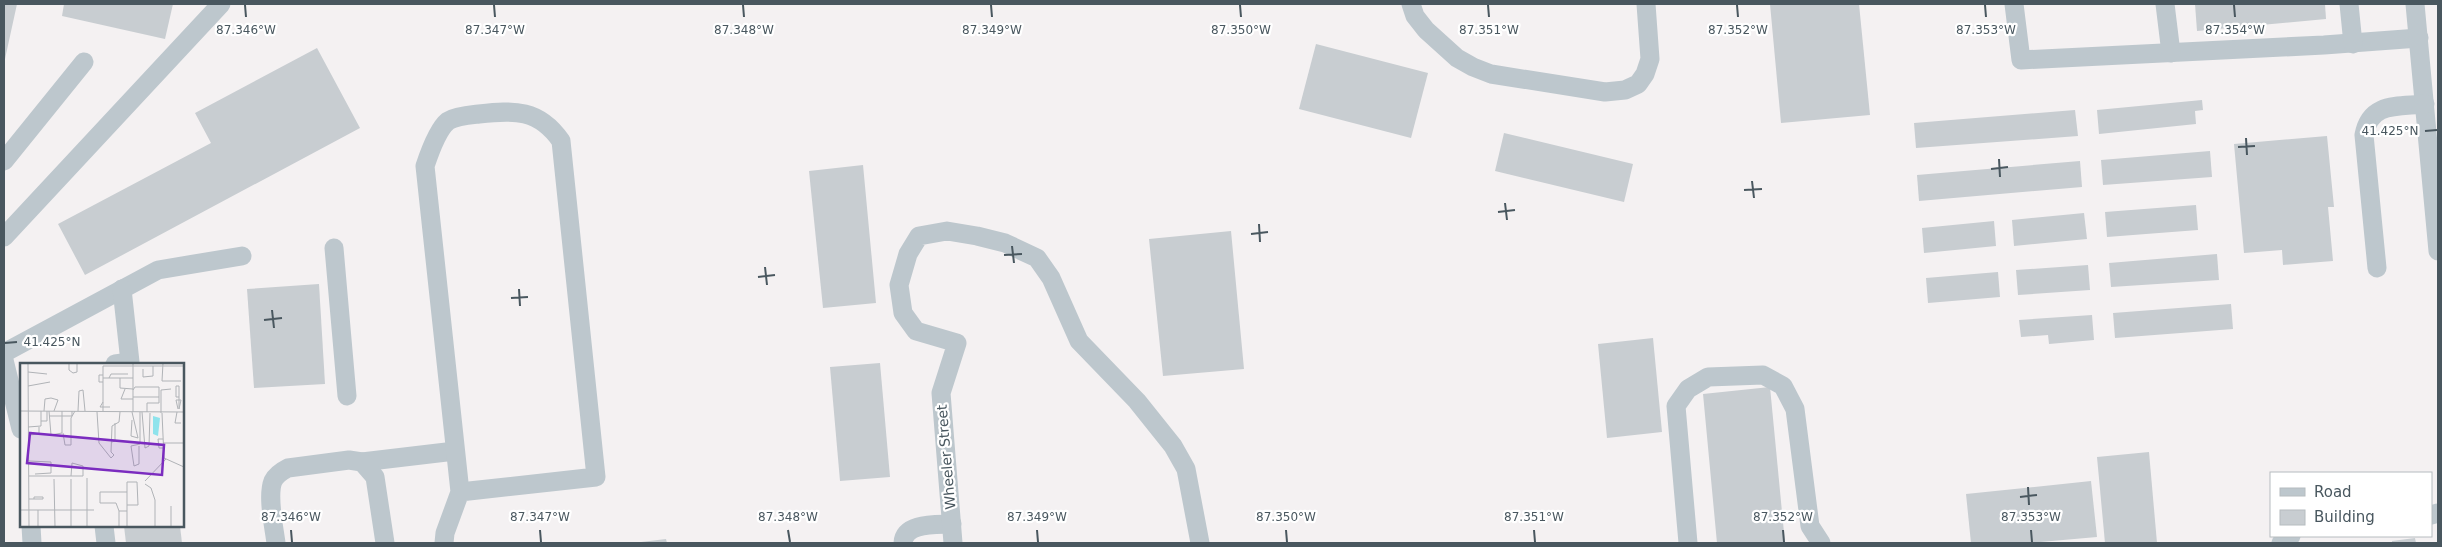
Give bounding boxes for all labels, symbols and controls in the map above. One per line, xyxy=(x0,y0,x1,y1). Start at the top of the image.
text: 87.346°W xyxy=(216,23,276,37)
text: 87.347°W xyxy=(465,23,525,37)
text: 87.348°W xyxy=(714,23,774,37)
text: 87.349°W xyxy=(962,23,1022,37)
text: 87.350°W xyxy=(1211,23,1271,37)
text: 87.351°W xyxy=(1459,23,1519,37)
text: 87.352°W xyxy=(1708,23,1768,37)
text: 87.353°W xyxy=(1956,23,2016,37)
text: 87.354°W xyxy=(2205,23,2265,37)
text: 41.425°N xyxy=(2362,124,2418,138)
text: 41.425°N xyxy=(24,335,80,349)
inset map xyxy=(20,363,184,527)
street label: Wheeler Street xyxy=(933,403,959,510)
legend xyxy=(2270,472,2432,537)
text: Road xyxy=(2314,483,2352,501)
text: Building xyxy=(2314,508,2375,526)
text: 87.346°W xyxy=(261,510,321,524)
text: 87.347°W xyxy=(510,510,570,524)
text: 87.348°W xyxy=(758,510,818,524)
text: 87.349°W xyxy=(1007,510,1067,524)
text: 87.350°W xyxy=(1256,510,1316,524)
text: 87.351°W xyxy=(1504,510,1564,524)
text: 87.352°W xyxy=(1753,510,1813,524)
text: 87.353°W xyxy=(2001,510,2061,524)

